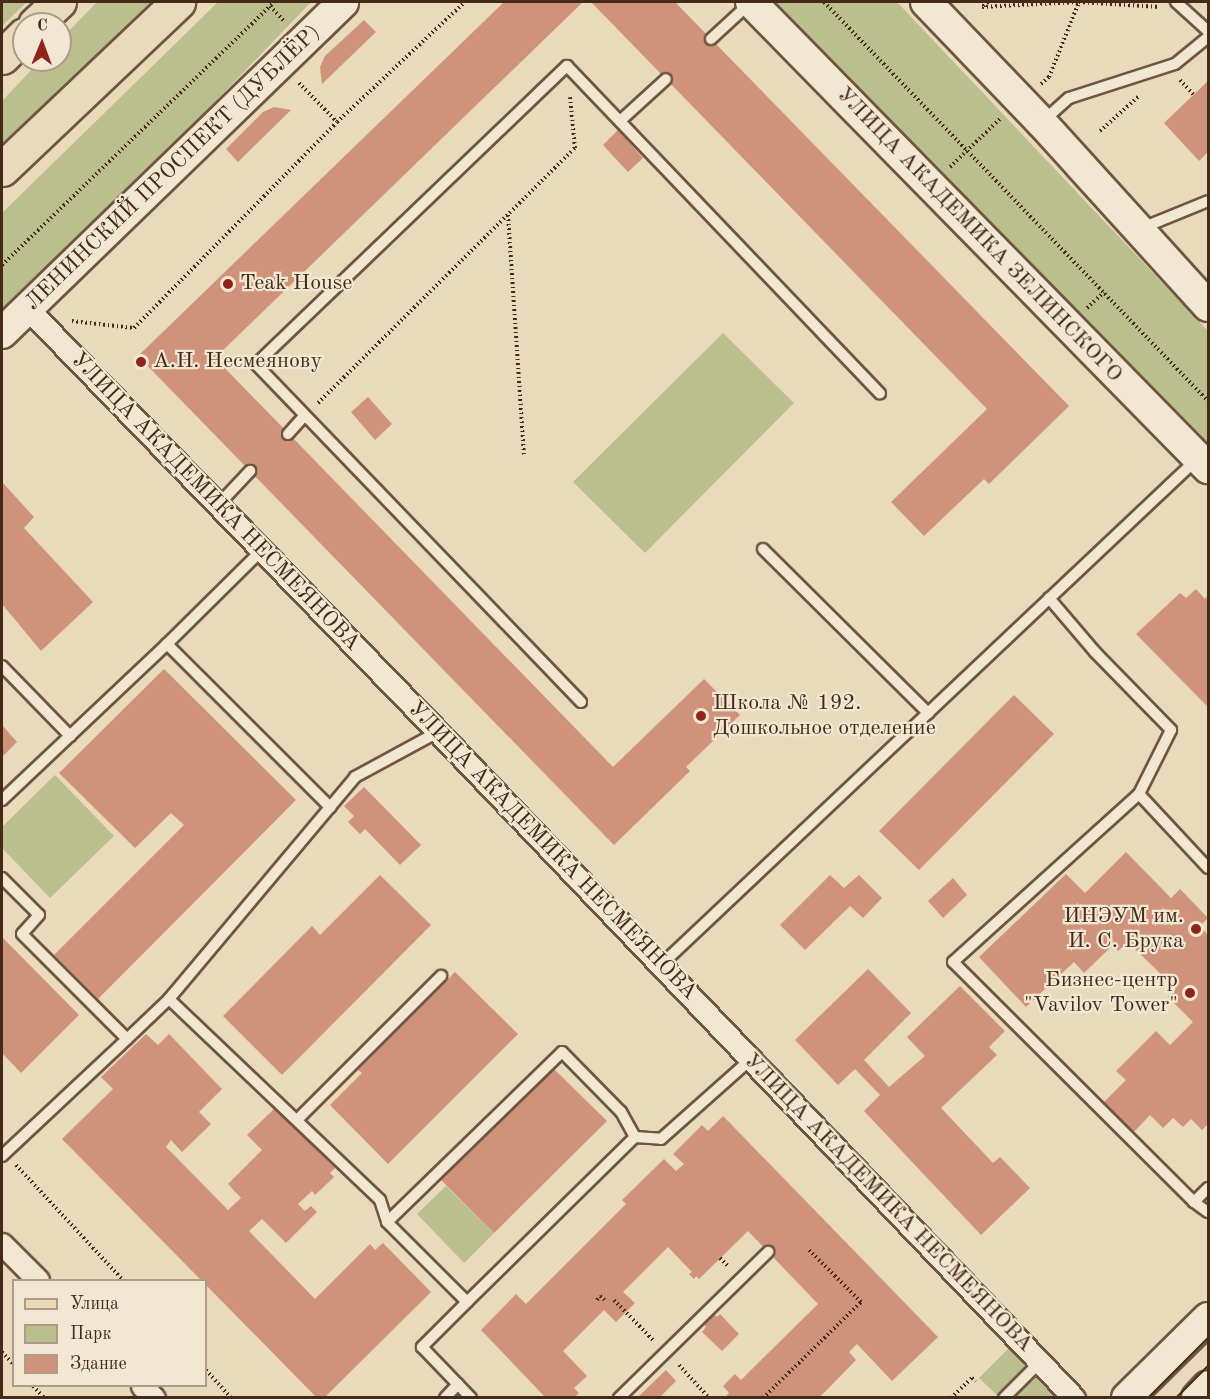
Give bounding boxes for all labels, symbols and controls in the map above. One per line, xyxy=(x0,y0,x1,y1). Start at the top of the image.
north arrow xyxy=(12,12,72,72)
street label: ЛЕНИНСКИЙ ПРОСПЕКТ (ДУБЛЁР) xyxy=(20,20,326,316)
street label: УЛИЦА АКАДЕМИКА ЗЕЛИНСКОГО xyxy=(831,82,1127,388)
place label: Teak House xyxy=(240,271,352,297)
marker: Teak House xyxy=(221,277,235,291)
street label: УЛИЦА АКАДЕМИКА НЕСМЕЯНОВА xyxy=(65,347,365,657)
place label: А.Н. Несмеянову xyxy=(153,349,322,375)
marker: А.Н. Несмеянову xyxy=(134,355,148,369)
place label: Школа № 192. Дошкольное отделение xyxy=(713,690,936,742)
street label: УЛИЦА АКАДЕМИКА НЕСМЕЯНОВА xyxy=(402,696,702,1006)
marker: Школа № 192. Дошкольное отделение xyxy=(694,709,708,723)
place label: ИНЭУМ им. И. С. Брука xyxy=(1063,903,1184,954)
marker: ИНЭУМ им. И. С. Брука xyxy=(1189,922,1203,936)
place label: Бизнес-центр "Vavilov Tower" xyxy=(1024,967,1178,1018)
marker: Бизнес-центр "Vavilov Tower" xyxy=(1183,986,1197,1000)
street label: УЛИЦА АКАДЕМИКА НЕСМЕЯНОВА xyxy=(738,1048,1038,1358)
legend xyxy=(12,1279,207,1387)
text: Улица xyxy=(70,1295,119,1313)
text: Парк xyxy=(70,1325,111,1343)
text: Здание xyxy=(70,1355,127,1373)

